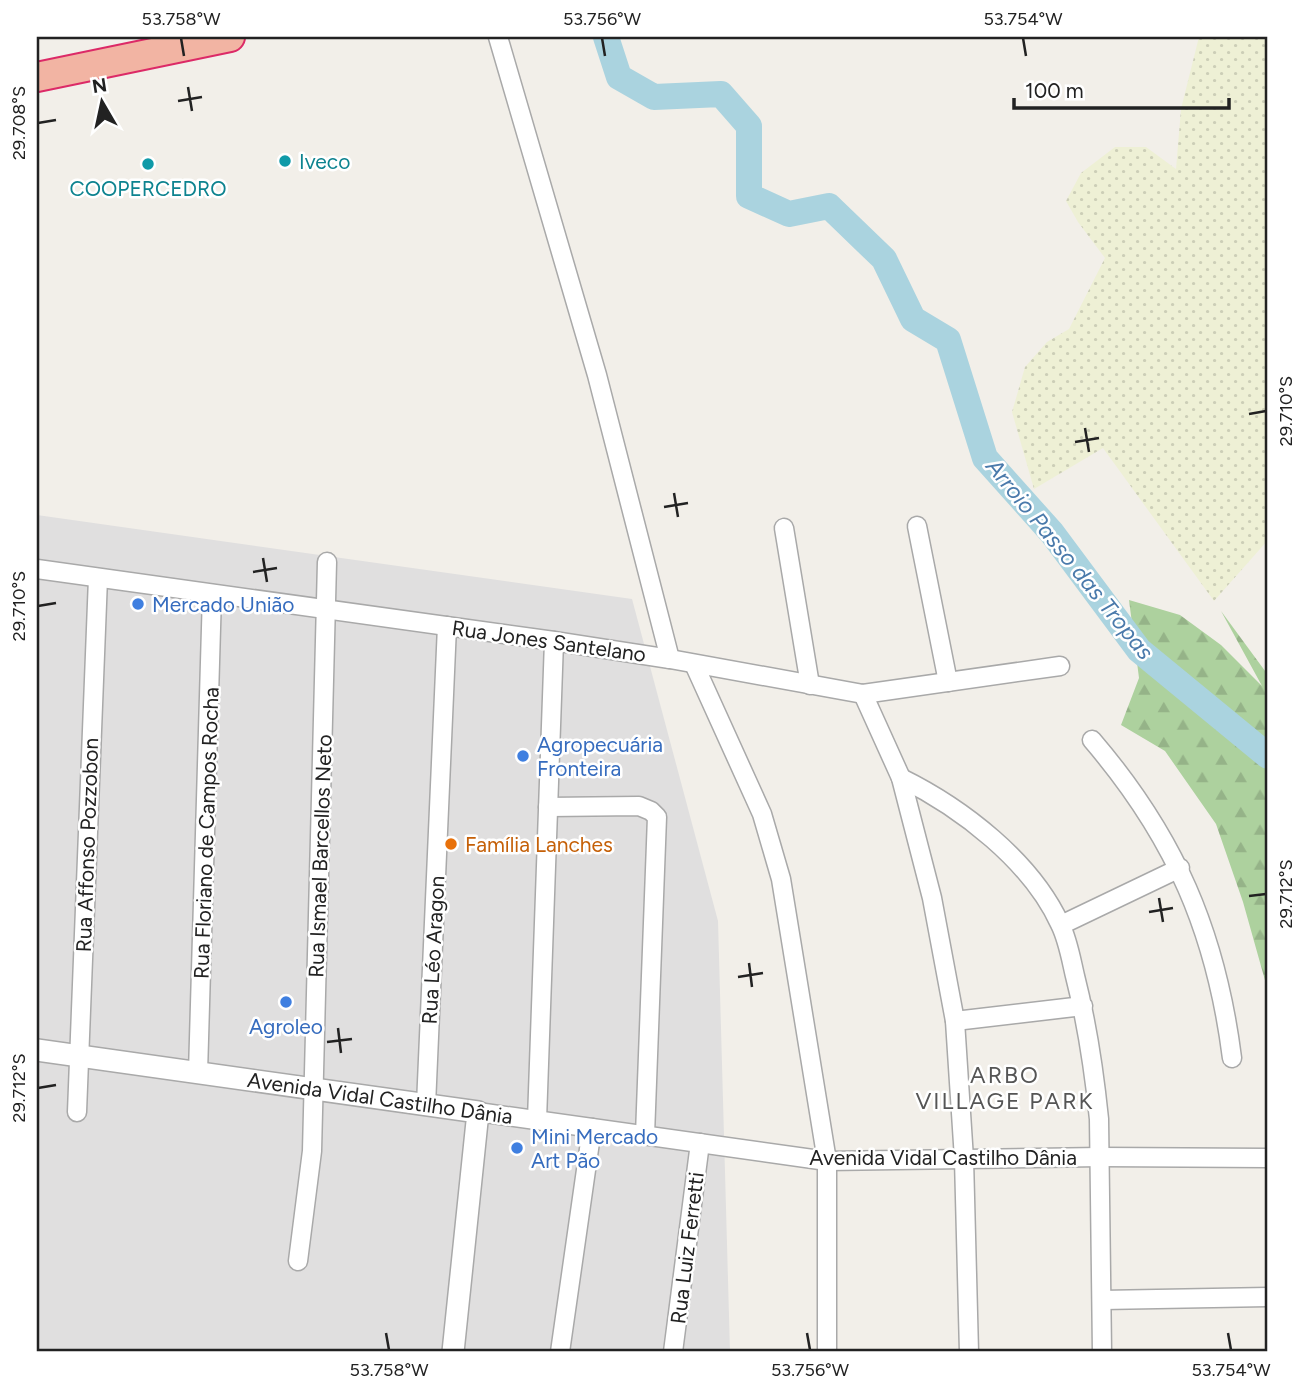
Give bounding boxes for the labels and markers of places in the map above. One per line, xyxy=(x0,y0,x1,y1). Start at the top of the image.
place label: Iveco xyxy=(299,149,350,174)
marker: Iveco xyxy=(277,153,293,169)
marker: COOPERCEDRO xyxy=(140,156,156,172)
place label: COOPERCEDRO xyxy=(70,176,226,201)
place label: Mercado União xyxy=(152,592,294,617)
marker: Mercado União xyxy=(130,596,146,612)
place label: Agropecuária Fronteira xyxy=(537,732,663,781)
marker: Agropecuária Fronteira xyxy=(515,748,531,764)
place label: Família Lanches xyxy=(465,832,613,857)
marker: Família Lanches xyxy=(443,836,459,852)
marker: Agroleo xyxy=(278,994,294,1010)
place label: Agroleo xyxy=(249,1014,323,1039)
place label: Mini Mercado Art Pão xyxy=(531,1124,658,1173)
marker: Mini Mercado Art Pão xyxy=(509,1140,525,1156)

